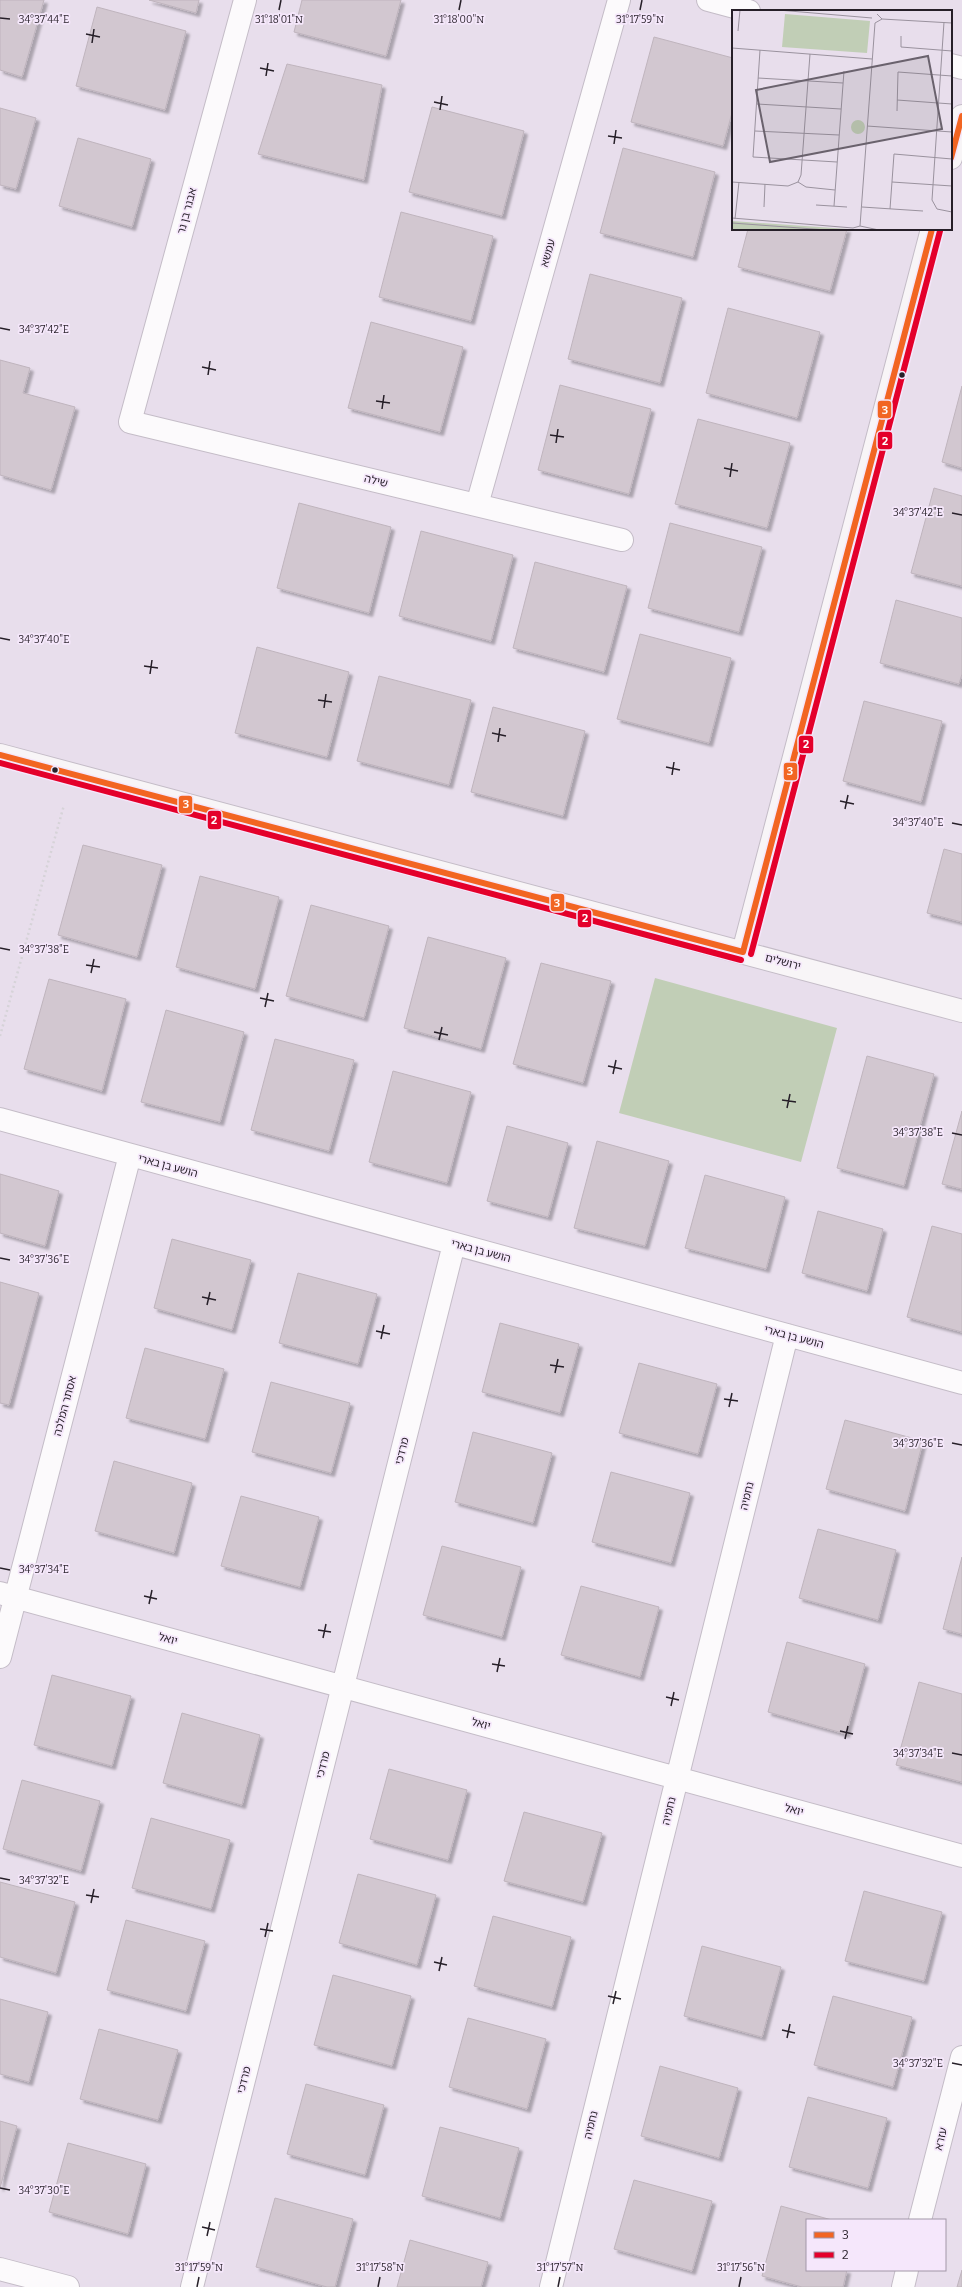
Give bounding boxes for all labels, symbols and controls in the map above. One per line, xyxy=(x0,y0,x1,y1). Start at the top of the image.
inset map xyxy=(732,10,952,230)
text: 34°37'44"E xyxy=(19,14,69,26)
text: 31°18'01"N xyxy=(255,14,303,26)
text: 31°18'00"N xyxy=(434,14,484,26)
text: 31°17'59"N xyxy=(616,14,664,26)
street label: אבנר בן נר xyxy=(175,186,199,236)
street label: עמשא xyxy=(538,237,558,269)
text: 34°37'42"E xyxy=(19,324,69,336)
unlabelled marker xyxy=(897,370,907,380)
line badge: 3 xyxy=(877,400,892,419)
text: 3 xyxy=(882,404,888,417)
line badge: 2 xyxy=(877,431,893,450)
text: 2 xyxy=(882,435,888,448)
street label: שילה xyxy=(363,472,389,490)
text: 34°37'42"E xyxy=(893,507,943,519)
text: 34°37'40"E xyxy=(19,634,69,646)
line badge: 2 xyxy=(798,735,814,754)
text: 2 xyxy=(803,738,809,751)
line badge: 3 xyxy=(783,762,798,781)
unlabelled marker xyxy=(50,765,60,775)
text: 3 xyxy=(787,765,793,778)
line badge: 3 xyxy=(178,795,193,814)
text: 3 xyxy=(183,798,189,811)
line badge: 2 xyxy=(207,810,222,830)
text: 2 xyxy=(211,814,217,827)
text: 34°37'40"E xyxy=(893,817,943,829)
line badge: 3 xyxy=(550,893,565,912)
text: 3 xyxy=(554,897,560,910)
line badge: 2 xyxy=(577,909,592,928)
text: 2 xyxy=(582,912,588,925)
text: 34°37'38"E xyxy=(19,944,69,956)
street label: ירושלים xyxy=(764,951,802,973)
text: 34°37'38"E xyxy=(893,1127,943,1139)
street label: הושע בן בארי xyxy=(137,1152,199,1180)
street label: הושע בן בארי xyxy=(450,1237,512,1265)
text: 34°37'36"E xyxy=(19,1254,69,1266)
street label: הושע בן בארי xyxy=(763,1323,825,1351)
street label: אסתר המלכה xyxy=(51,1374,79,1437)
street label: מרדכי xyxy=(392,1436,412,1466)
text: 34°37'36"E xyxy=(893,1438,943,1450)
street label: נחמיה xyxy=(737,1481,757,1511)
text: 34°37'34"E xyxy=(19,1564,69,1576)
street label: יואל xyxy=(157,1630,179,1648)
street label: יואל xyxy=(470,1715,492,1733)
text: 34°37'34"E xyxy=(893,1748,943,1760)
street label: מרדכי xyxy=(313,1750,333,1780)
street label: נחמיה xyxy=(659,1796,679,1826)
street label: יואל xyxy=(783,1801,805,1819)
text: 34°37'32"E xyxy=(19,1875,69,1887)
text: 34°37'32"E xyxy=(893,2058,943,2070)
street label: מרדכי xyxy=(234,2065,254,2095)
street label: נחמיה xyxy=(581,2110,601,2140)
street label: עזרא xyxy=(932,2126,950,2152)
text: 34°37'30"E xyxy=(19,2185,69,2197)
legend xyxy=(806,2219,946,2271)
text: 3 xyxy=(842,2228,849,2242)
text: 2 xyxy=(842,2248,849,2262)
text: 31°17'59"N xyxy=(175,2262,223,2274)
text: 31°17'58"N xyxy=(356,2262,404,2274)
text: 31°17'57"N xyxy=(537,2262,584,2274)
text: 31°17'56"N xyxy=(717,2262,765,2274)

